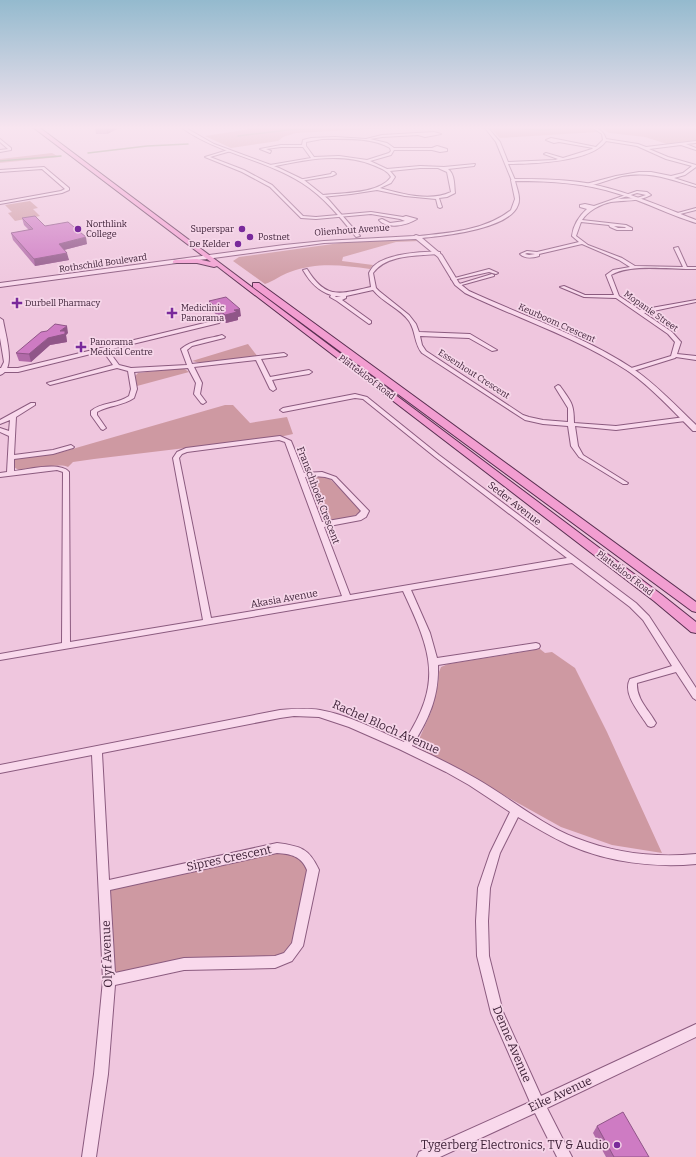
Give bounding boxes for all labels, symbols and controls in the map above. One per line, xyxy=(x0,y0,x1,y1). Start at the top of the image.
place label: Northlink College xyxy=(86,219,128,239)
street label: Olienhout Avenue xyxy=(314,222,390,238)
marker: Northlink College xyxy=(73,224,83,234)
place label: Superspar xyxy=(190,224,234,234)
marker: Superspar xyxy=(237,224,247,234)
marker: Postnet xyxy=(245,232,255,242)
place label: Postnet xyxy=(258,232,291,242)
place label: De Kelder xyxy=(189,239,230,249)
marker: De Kelder xyxy=(233,239,243,249)
street label: Rothschild Boulevard xyxy=(58,252,148,274)
street label: Mopanie Street xyxy=(622,289,681,334)
marker: Durbell Pharmacy xyxy=(12,298,22,308)
place label: Durbell Pharmacy xyxy=(25,298,100,308)
street label: Keurboom Crescent xyxy=(517,302,598,345)
place label: Mediclinic Panorama xyxy=(181,303,225,323)
marker: Mediclinic Panorama xyxy=(166,307,178,319)
place label: Panorama Medical Centre xyxy=(90,337,153,357)
marker: Panorama Medical Centre xyxy=(75,341,87,353)
street label: Essenhout Crescent xyxy=(436,347,512,401)
street label: Plattekloof Road xyxy=(337,353,398,402)
street label: Franschhoek Crescent xyxy=(294,445,342,546)
street label: Seder Avenue xyxy=(485,479,543,528)
street label: Plattekloof Road xyxy=(595,549,656,598)
street label: Akasia Avenue xyxy=(250,587,319,611)
street label: Rachel Bloch Avenue xyxy=(330,697,442,757)
street label: Sipres Crescent xyxy=(185,842,273,874)
street label: Olyf Avenue xyxy=(99,920,115,988)
street label: Denne Avenue xyxy=(490,1004,534,1084)
street label: Eike Avenue xyxy=(526,1073,594,1115)
place label: Tygerberg Electronics, TV & Audio xyxy=(421,1138,609,1152)
marker: Tygerberg Electronics, TV & Audio xyxy=(612,1140,622,1150)

